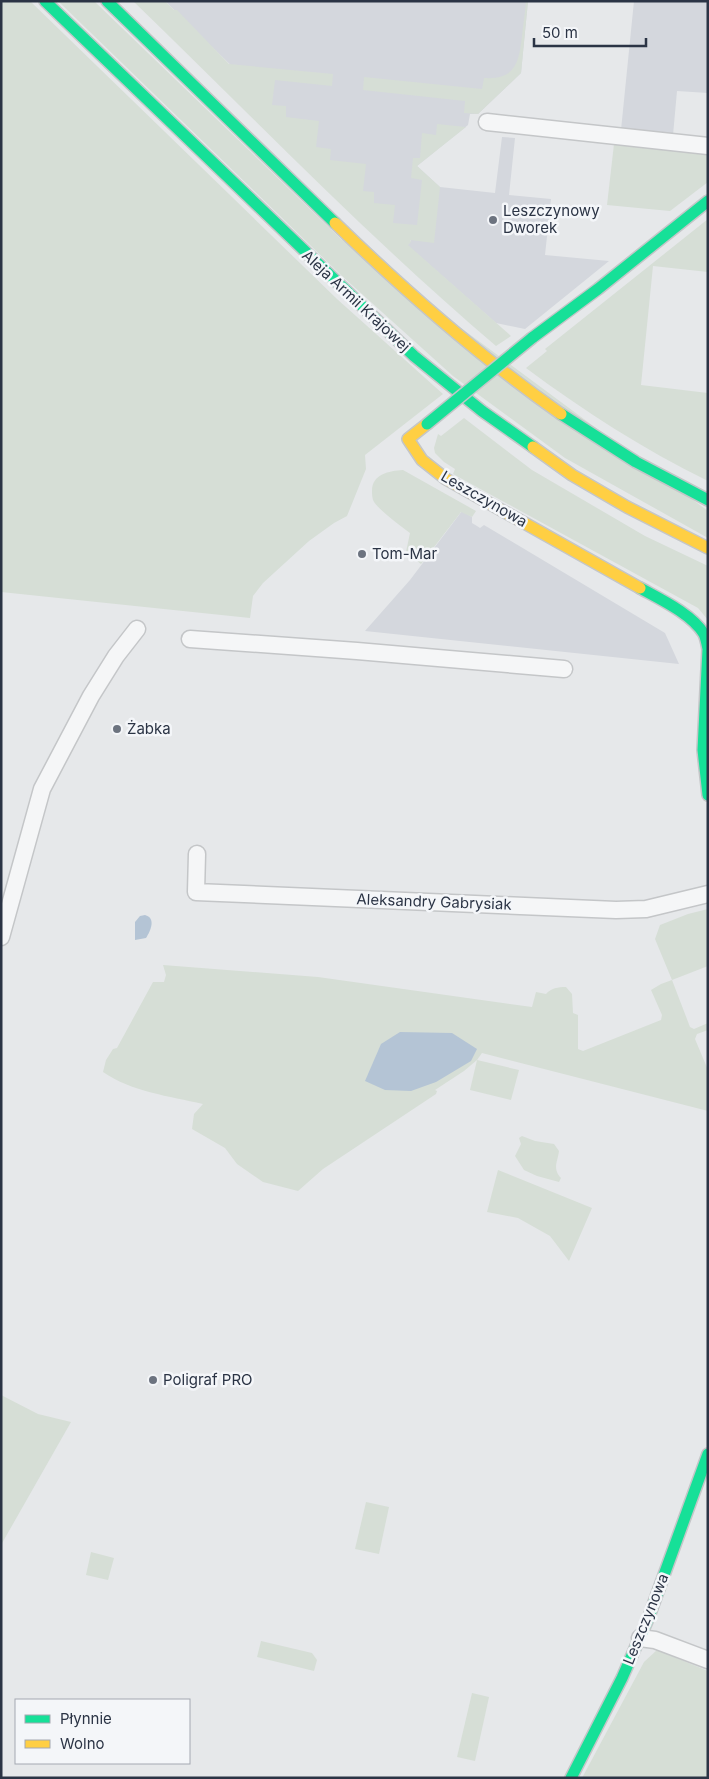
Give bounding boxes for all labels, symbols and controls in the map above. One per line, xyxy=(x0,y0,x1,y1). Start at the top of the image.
scale bar xyxy=(534,15,646,47)
text: 50 m xyxy=(542,23,578,42)
place label: Leszczynowy Dworek xyxy=(503,201,600,237)
marker: Leszczynowy Dworek xyxy=(487,214,499,226)
street label: Aleja Armii Krajowej xyxy=(298,246,414,356)
street label: Leszczynowa xyxy=(438,466,531,531)
place label: Tom-Mar xyxy=(372,544,438,563)
marker: Tom-Mar xyxy=(356,548,368,560)
place label: Żabka xyxy=(127,719,171,738)
marker: Żabka xyxy=(111,723,123,735)
street label: Aleksandry Gabrysiak xyxy=(356,889,513,914)
place label: Poligraf PRO xyxy=(163,1370,253,1389)
marker: Poligraf PRO xyxy=(147,1374,159,1386)
street label: Leszczynowa xyxy=(619,1570,672,1667)
legend xyxy=(15,1699,190,1764)
text: Płynnie xyxy=(60,1709,112,1728)
text: Wolno xyxy=(60,1734,105,1753)

